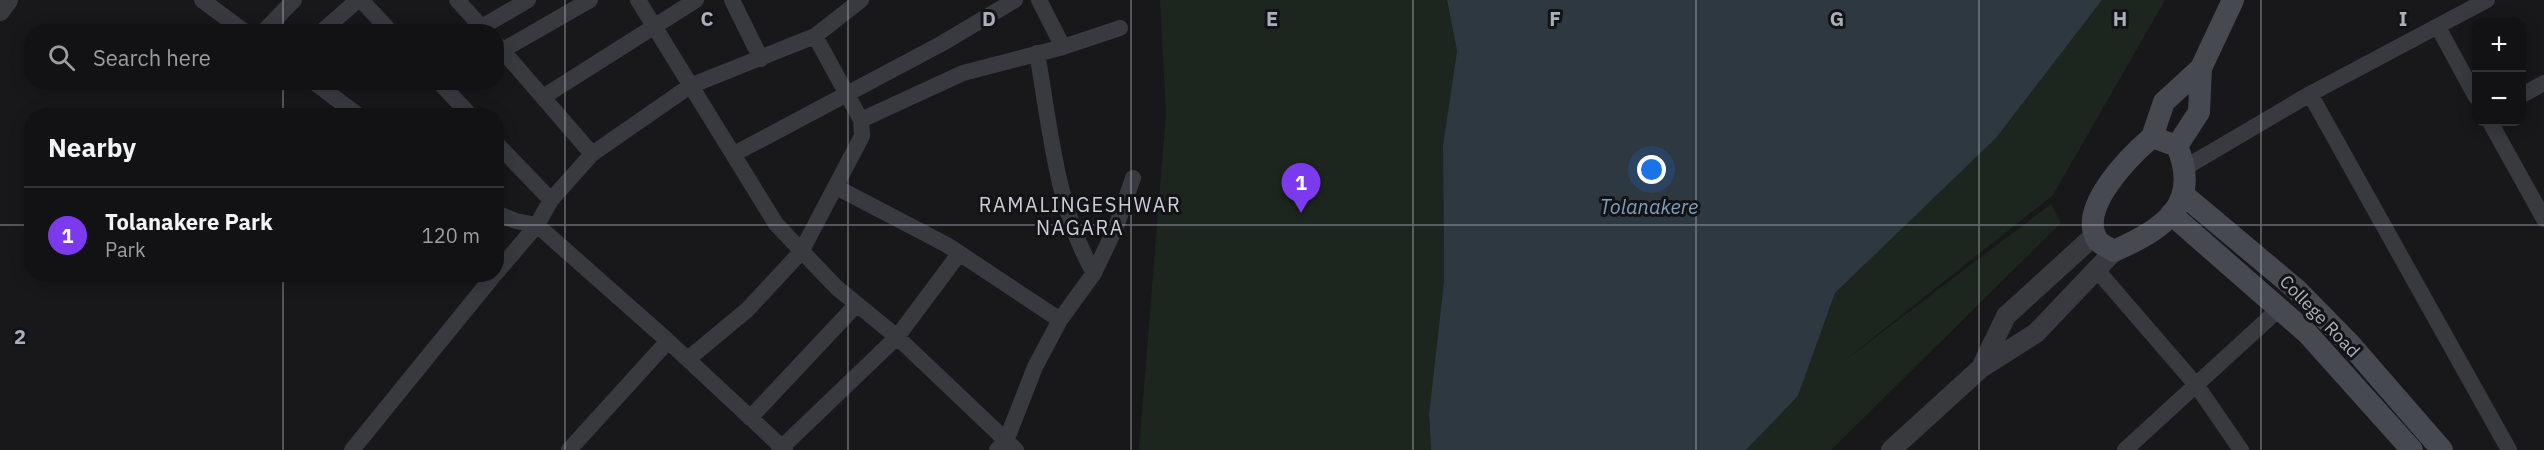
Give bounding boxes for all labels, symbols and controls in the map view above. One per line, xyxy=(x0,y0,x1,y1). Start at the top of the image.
text: C xyxy=(700,5,714,32)
text: D xyxy=(982,5,996,32)
text: E xyxy=(1266,5,1278,32)
text: F xyxy=(1549,5,1561,32)
text: G xyxy=(1830,5,1844,32)
text: H xyxy=(2113,5,2127,32)
text: I xyxy=(2399,5,2407,32)
map controls xyxy=(2472,18,2526,126)
button: + xyxy=(2472,18,2526,72)
search box xyxy=(24,24,504,90)
icon: search xyxy=(45,41,78,74)
text: Search here xyxy=(93,43,211,72)
button: − xyxy=(2472,72,2526,126)
text: Nearby xyxy=(48,130,136,164)
your location xyxy=(1637,155,1666,184)
pin: 1 xyxy=(1282,164,1320,213)
district label: RAMALINGESHWAR NAGARA xyxy=(979,191,1181,241)
water label: Tolanakere xyxy=(1600,193,1698,220)
text: Tolanakere Park xyxy=(105,207,273,236)
text: 1 xyxy=(62,222,74,249)
text: 120 m xyxy=(422,222,480,249)
text: Park xyxy=(105,236,145,263)
street label: College Road xyxy=(2275,270,2365,362)
text: 2 xyxy=(14,323,26,350)

